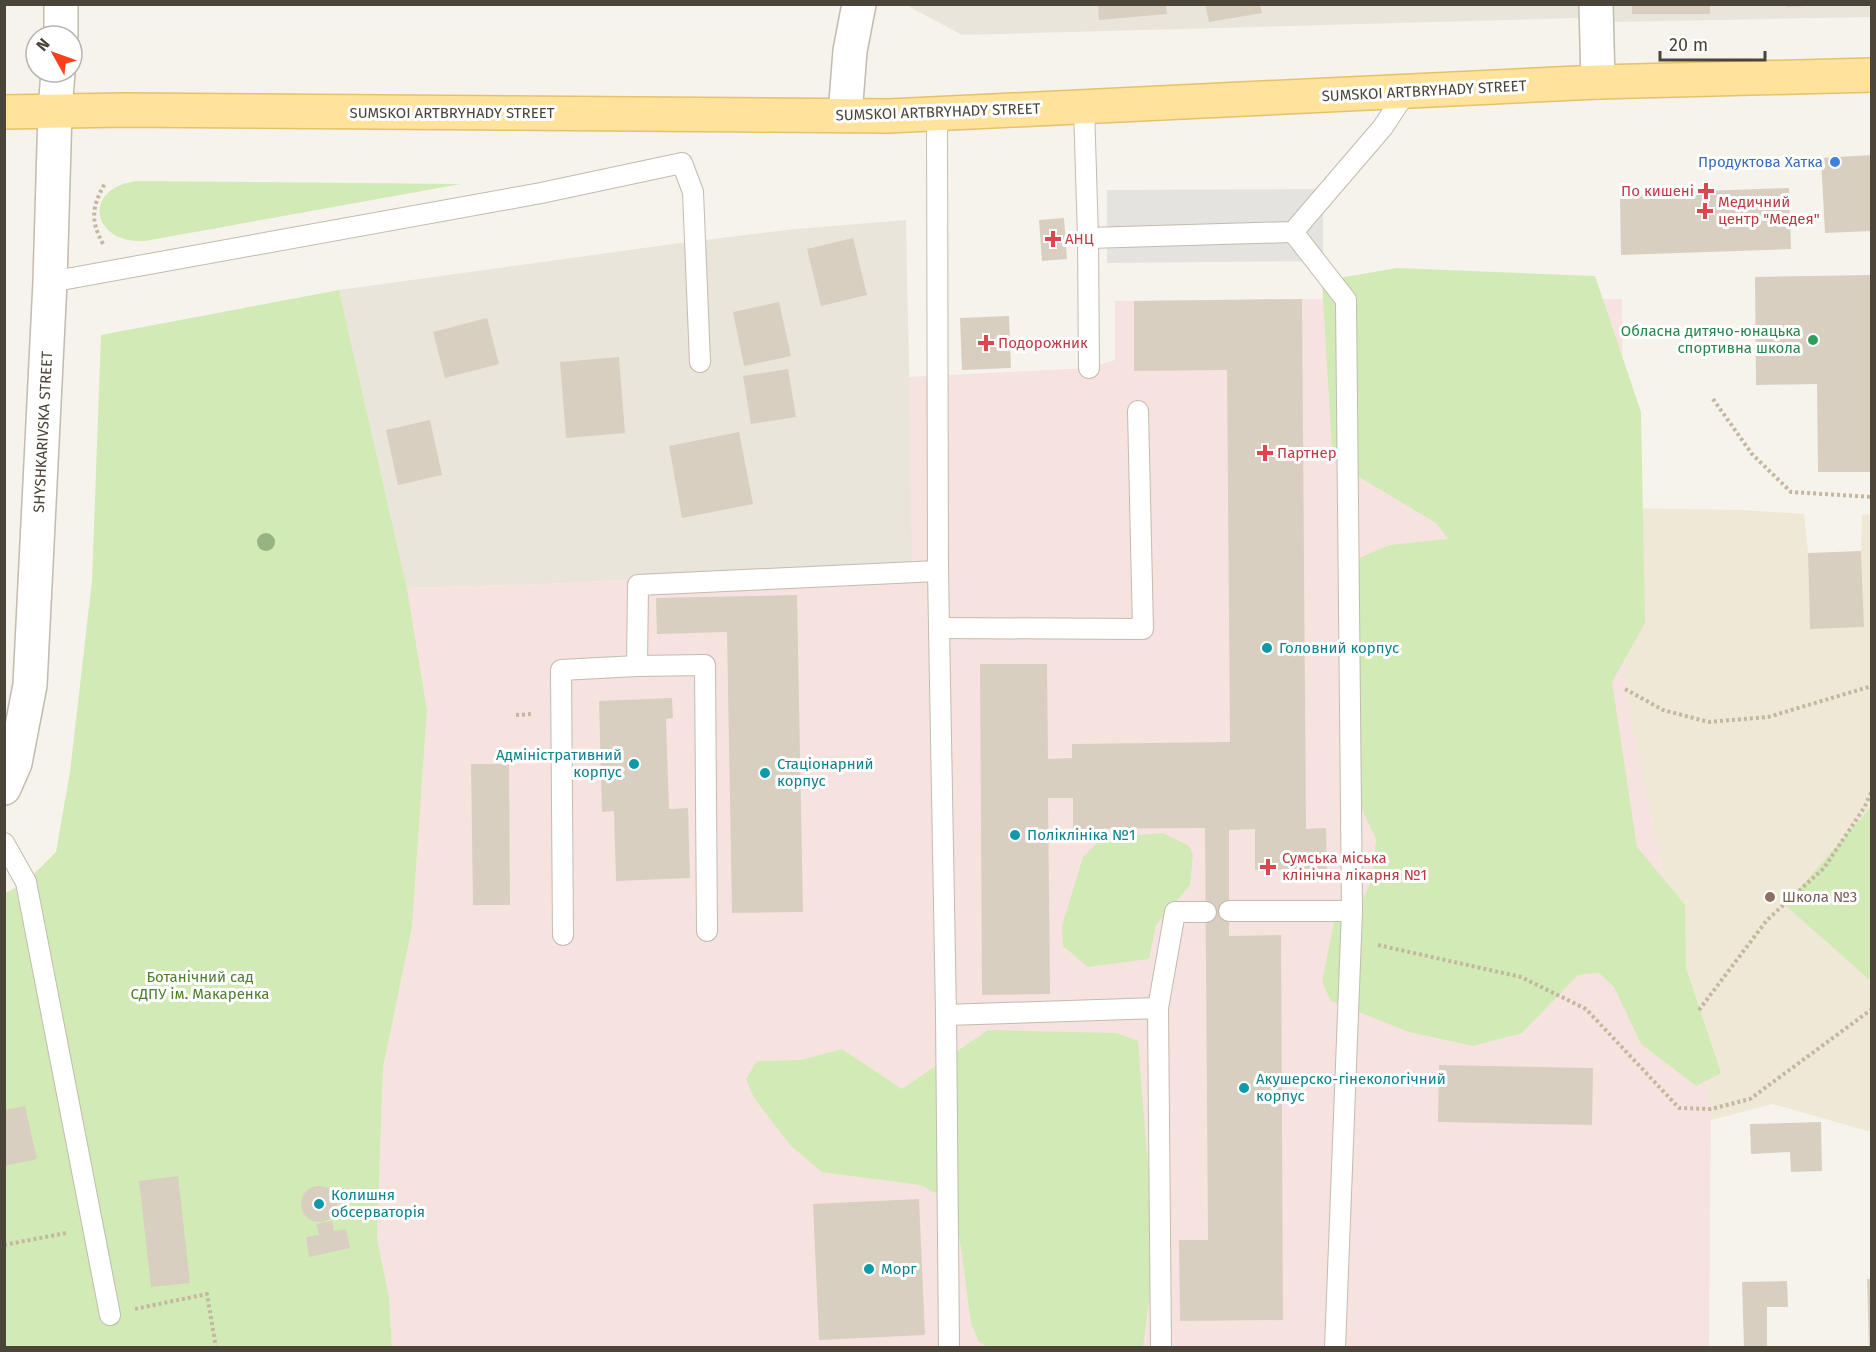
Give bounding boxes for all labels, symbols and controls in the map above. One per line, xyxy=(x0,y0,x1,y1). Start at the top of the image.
north arrow xyxy=(24,24,84,84)
scale bar xyxy=(1660,24,1765,62)
text: 20 m xyxy=(1669,34,1708,56)
text: N xyxy=(32,35,54,55)
street label: SUMSKOI ARTBRYHADY STREET xyxy=(1321,77,1527,105)
street label: SUMSKOI ARTBRYHADY STREET xyxy=(835,99,1041,125)
street label: SUMSKOI ARTBRYHADY STREET xyxy=(349,104,555,122)
place label: Продуктова Хатка xyxy=(1698,153,1823,171)
marker: Продуктова Хатка xyxy=(1828,155,1842,169)
place label: По кишені xyxy=(1621,182,1694,200)
marker: По кишені xyxy=(1699,184,1713,198)
place label: Медичний центр "Медея" xyxy=(1718,193,1820,228)
marker: Медичний центр "Медея" xyxy=(1696,202,1714,220)
place label: АНЦ xyxy=(1065,230,1094,248)
marker: АНЦ xyxy=(1046,232,1060,246)
place label: Обласна дитячо-юнацька спортивна школа xyxy=(1621,322,1801,357)
marker: Обласна дитячо-юнацька спортивна школа xyxy=(1806,333,1820,347)
place label: Подорожник xyxy=(998,334,1088,352)
marker: Подорожник xyxy=(979,336,993,350)
street label: SHYSHKARIVSKA STREET xyxy=(30,350,56,513)
place label: Партнер xyxy=(1277,444,1337,462)
marker: Партнер xyxy=(1258,446,1272,460)
place label: Головний корпус xyxy=(1279,639,1399,657)
marker: Головний корпус xyxy=(1260,641,1274,655)
place label: Адміністративний корпус xyxy=(496,746,622,781)
place label: Стаціонарний корпус xyxy=(777,755,874,790)
marker: Адміністративний корпус xyxy=(627,757,641,771)
marker: Стаціонарний корпус xyxy=(758,766,772,780)
place label: Поліклініка №1 xyxy=(1027,826,1135,844)
marker: Поліклініка №1 xyxy=(1008,828,1022,842)
place label: Сумська міська клінічна лікарня №1 xyxy=(1282,849,1427,884)
marker: Сумська міська клінічна лікарня №1 xyxy=(1259,858,1277,876)
place label: Школа №3 xyxy=(1782,888,1857,906)
marker: Школа №3 xyxy=(1763,890,1777,904)
park label: Ботанічний сад СДПУ ім. Макаренка xyxy=(131,968,269,1003)
place label: Акушерско-гінекологічний корпус xyxy=(1256,1070,1446,1105)
marker: Акушерско-гінекологічний корпус xyxy=(1237,1081,1251,1095)
place label: Колишня обсерваторія xyxy=(331,1186,425,1221)
marker: Колишня обсерваторія xyxy=(312,1197,326,1211)
place label: Морг xyxy=(881,1260,917,1278)
marker: Морг xyxy=(862,1262,876,1276)

